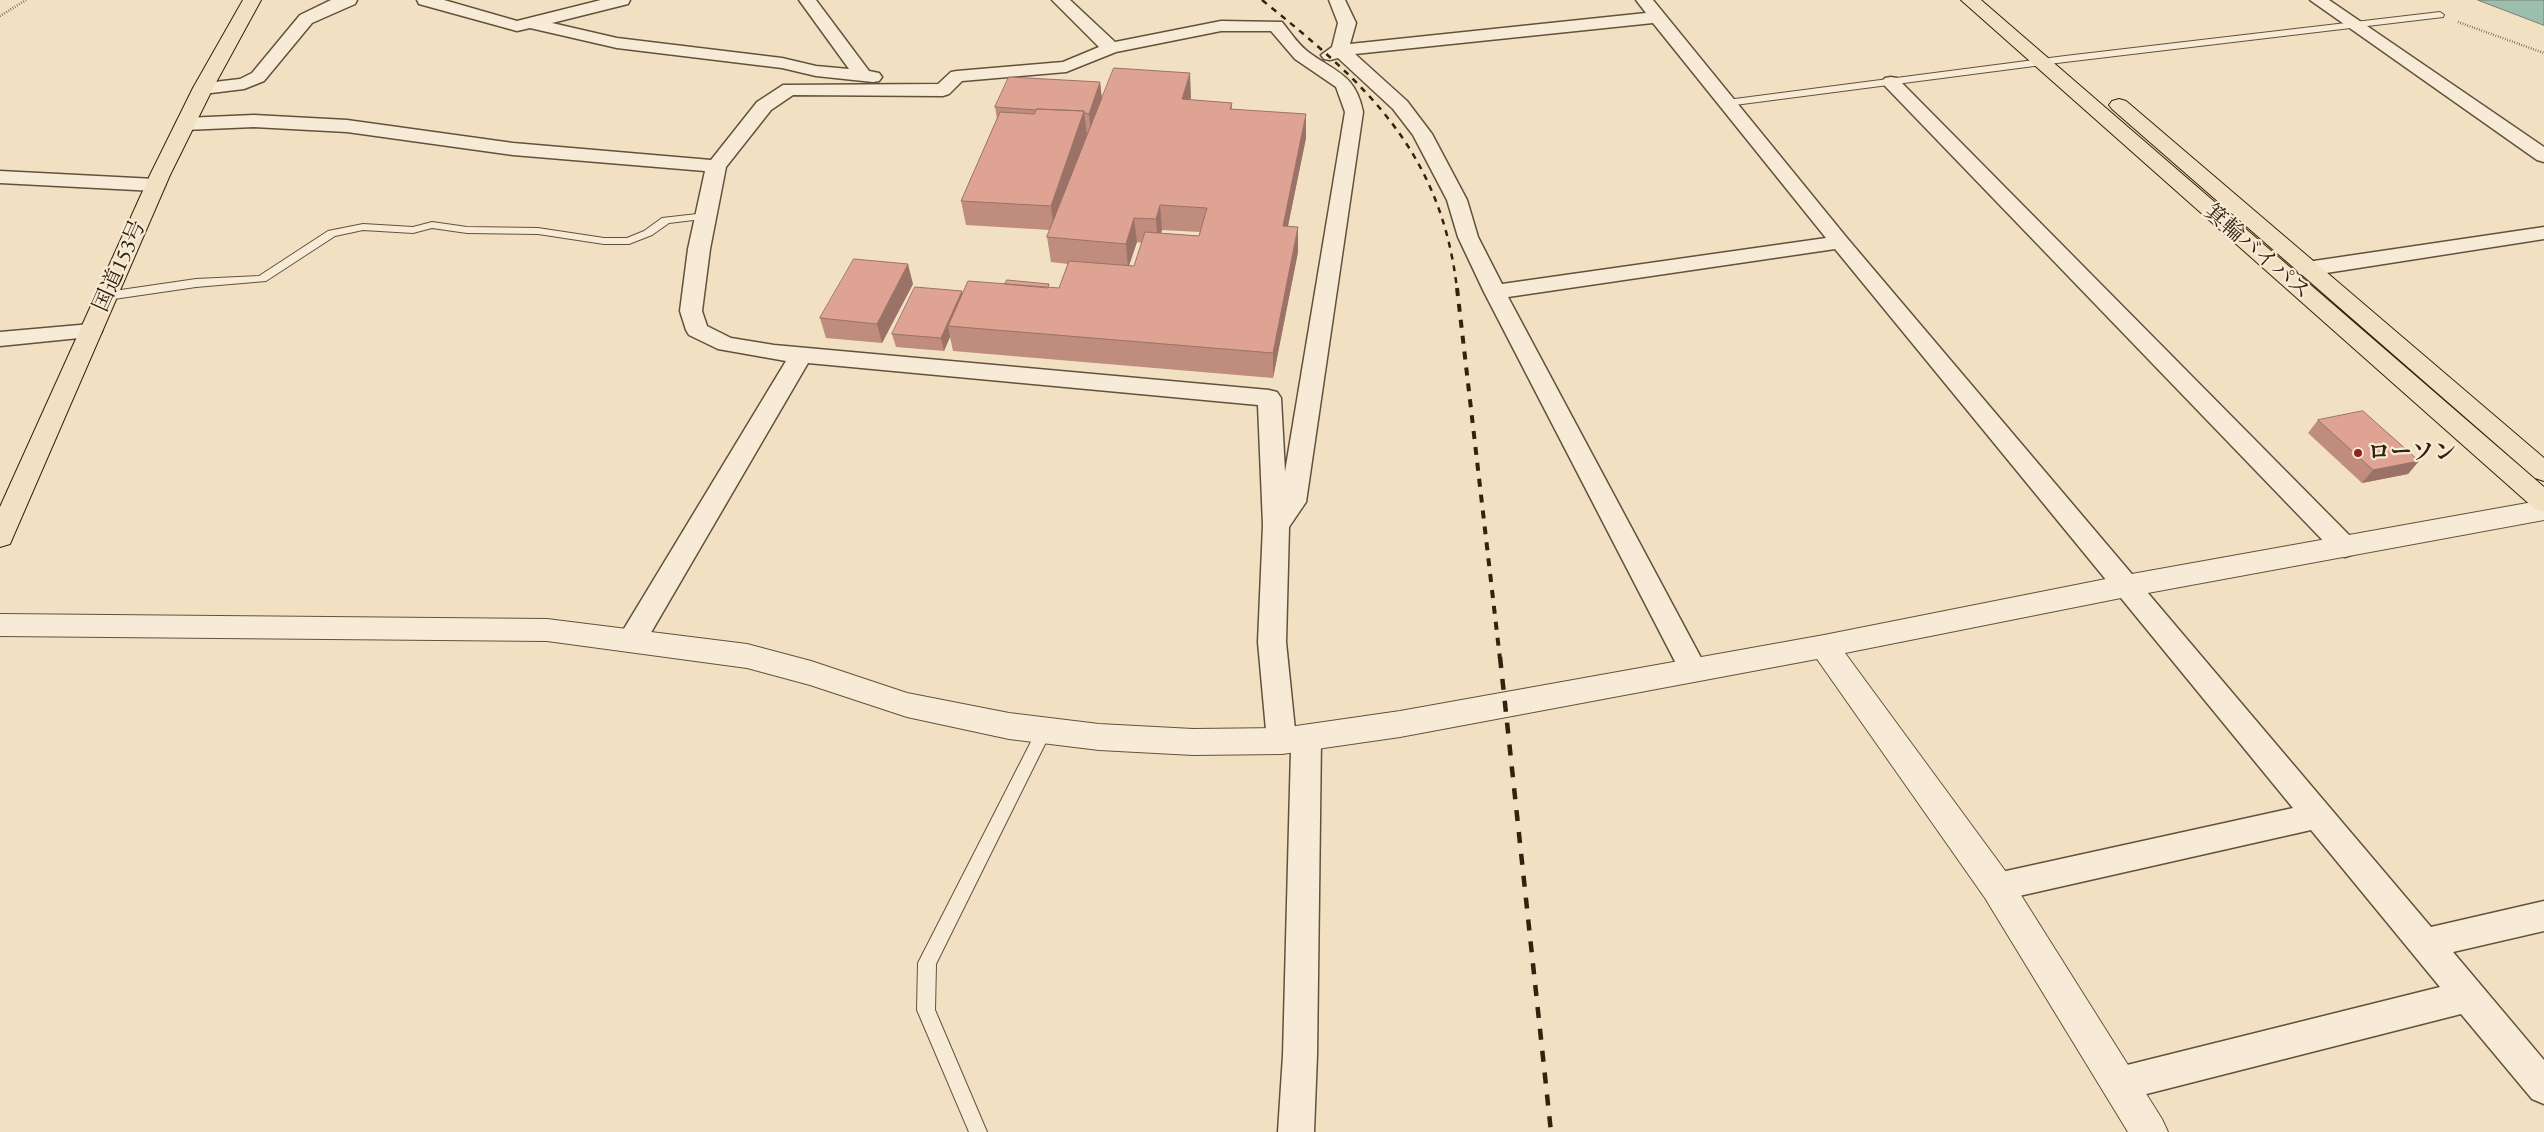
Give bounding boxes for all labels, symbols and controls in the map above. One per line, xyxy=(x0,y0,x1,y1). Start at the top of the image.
street label: 箕輪バイパス xyxy=(2199,199,2315,305)
street label: 国道153号 xyxy=(88,216,152,316)
place label: ローソン xyxy=(2368,440,2456,466)
marker: ローソン xyxy=(2352,447,2364,459)

